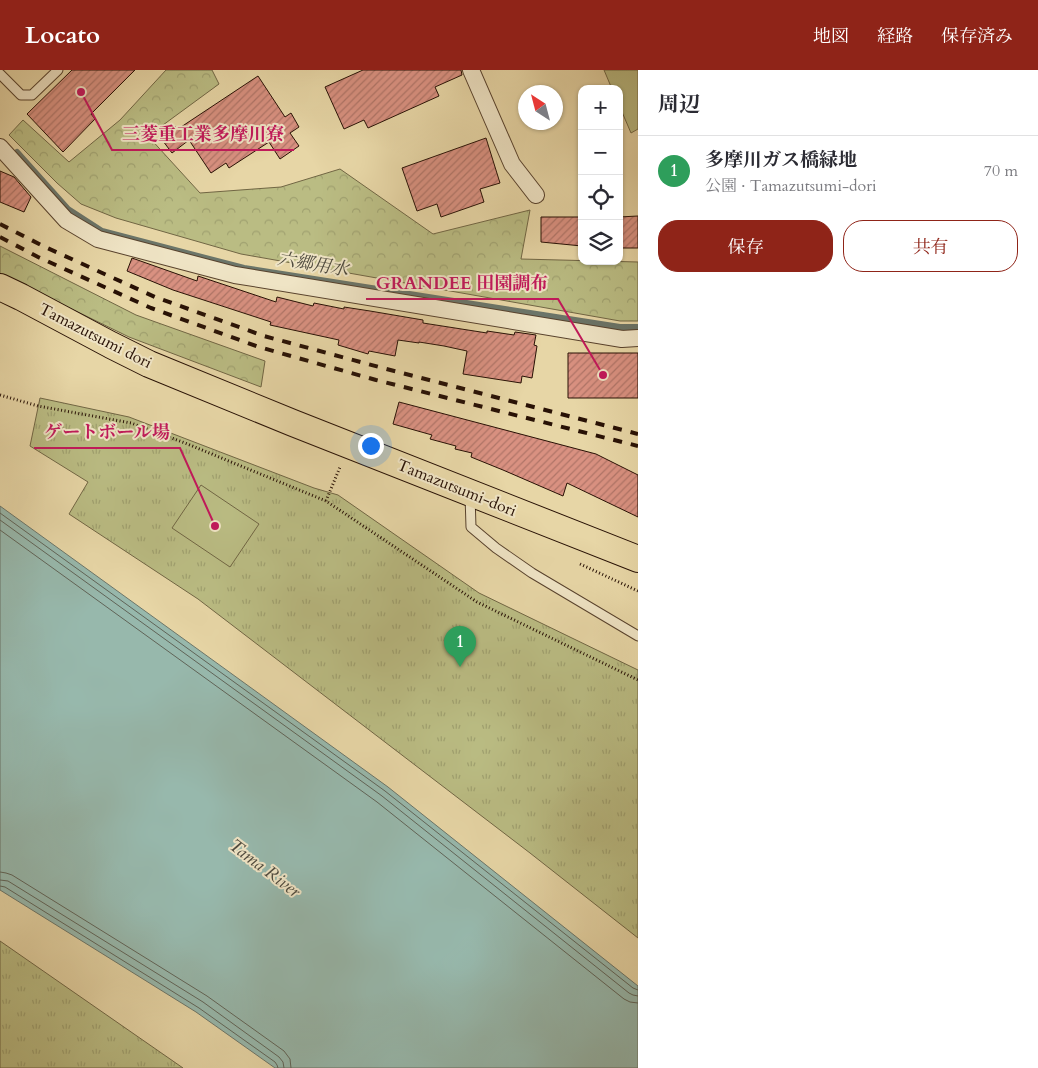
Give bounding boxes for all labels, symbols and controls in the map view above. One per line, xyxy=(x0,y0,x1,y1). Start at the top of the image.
text: Locato xyxy=(25,19,100,52)
text: 地図 xyxy=(813,24,849,49)
text: 経路 xyxy=(877,24,913,49)
text: 保存済み xyxy=(941,24,1013,49)
north arrow xyxy=(518,85,563,130)
map controls xyxy=(578,85,623,265)
button: + xyxy=(578,85,623,130)
text: 周辺 xyxy=(658,90,700,119)
callout: 三菱重工業多摩川寮 xyxy=(112,117,294,150)
text: 三菱重工業多摩川寮 xyxy=(122,122,284,147)
button: − xyxy=(578,130,623,175)
text: 多摩川ガス橋緑地 xyxy=(705,147,857,173)
text: 1 xyxy=(670,160,678,182)
text: 70 m xyxy=(984,160,1018,182)
button: locate xyxy=(578,175,623,220)
text: 公園 · Tamazutsumi-dori xyxy=(705,175,877,197)
button: layers xyxy=(578,220,623,265)
button: 保存 xyxy=(658,220,833,272)
button: 共有 xyxy=(843,220,1018,272)
water label: 六郷用水 xyxy=(275,247,352,283)
callout: GRANDEE 田園調布 xyxy=(366,266,558,299)
text: GRANDEE 田園調布 xyxy=(376,271,548,296)
street label: Tamazutsumi dori xyxy=(35,298,156,374)
callout: ゲートボール場 xyxy=(34,415,180,448)
text: ゲートボール場 xyxy=(44,420,170,445)
your location xyxy=(358,433,384,459)
street label: Tamazutsumi-dori xyxy=(394,454,520,522)
pin: 1 xyxy=(444,626,476,667)
water label: Tama River xyxy=(224,833,307,904)

